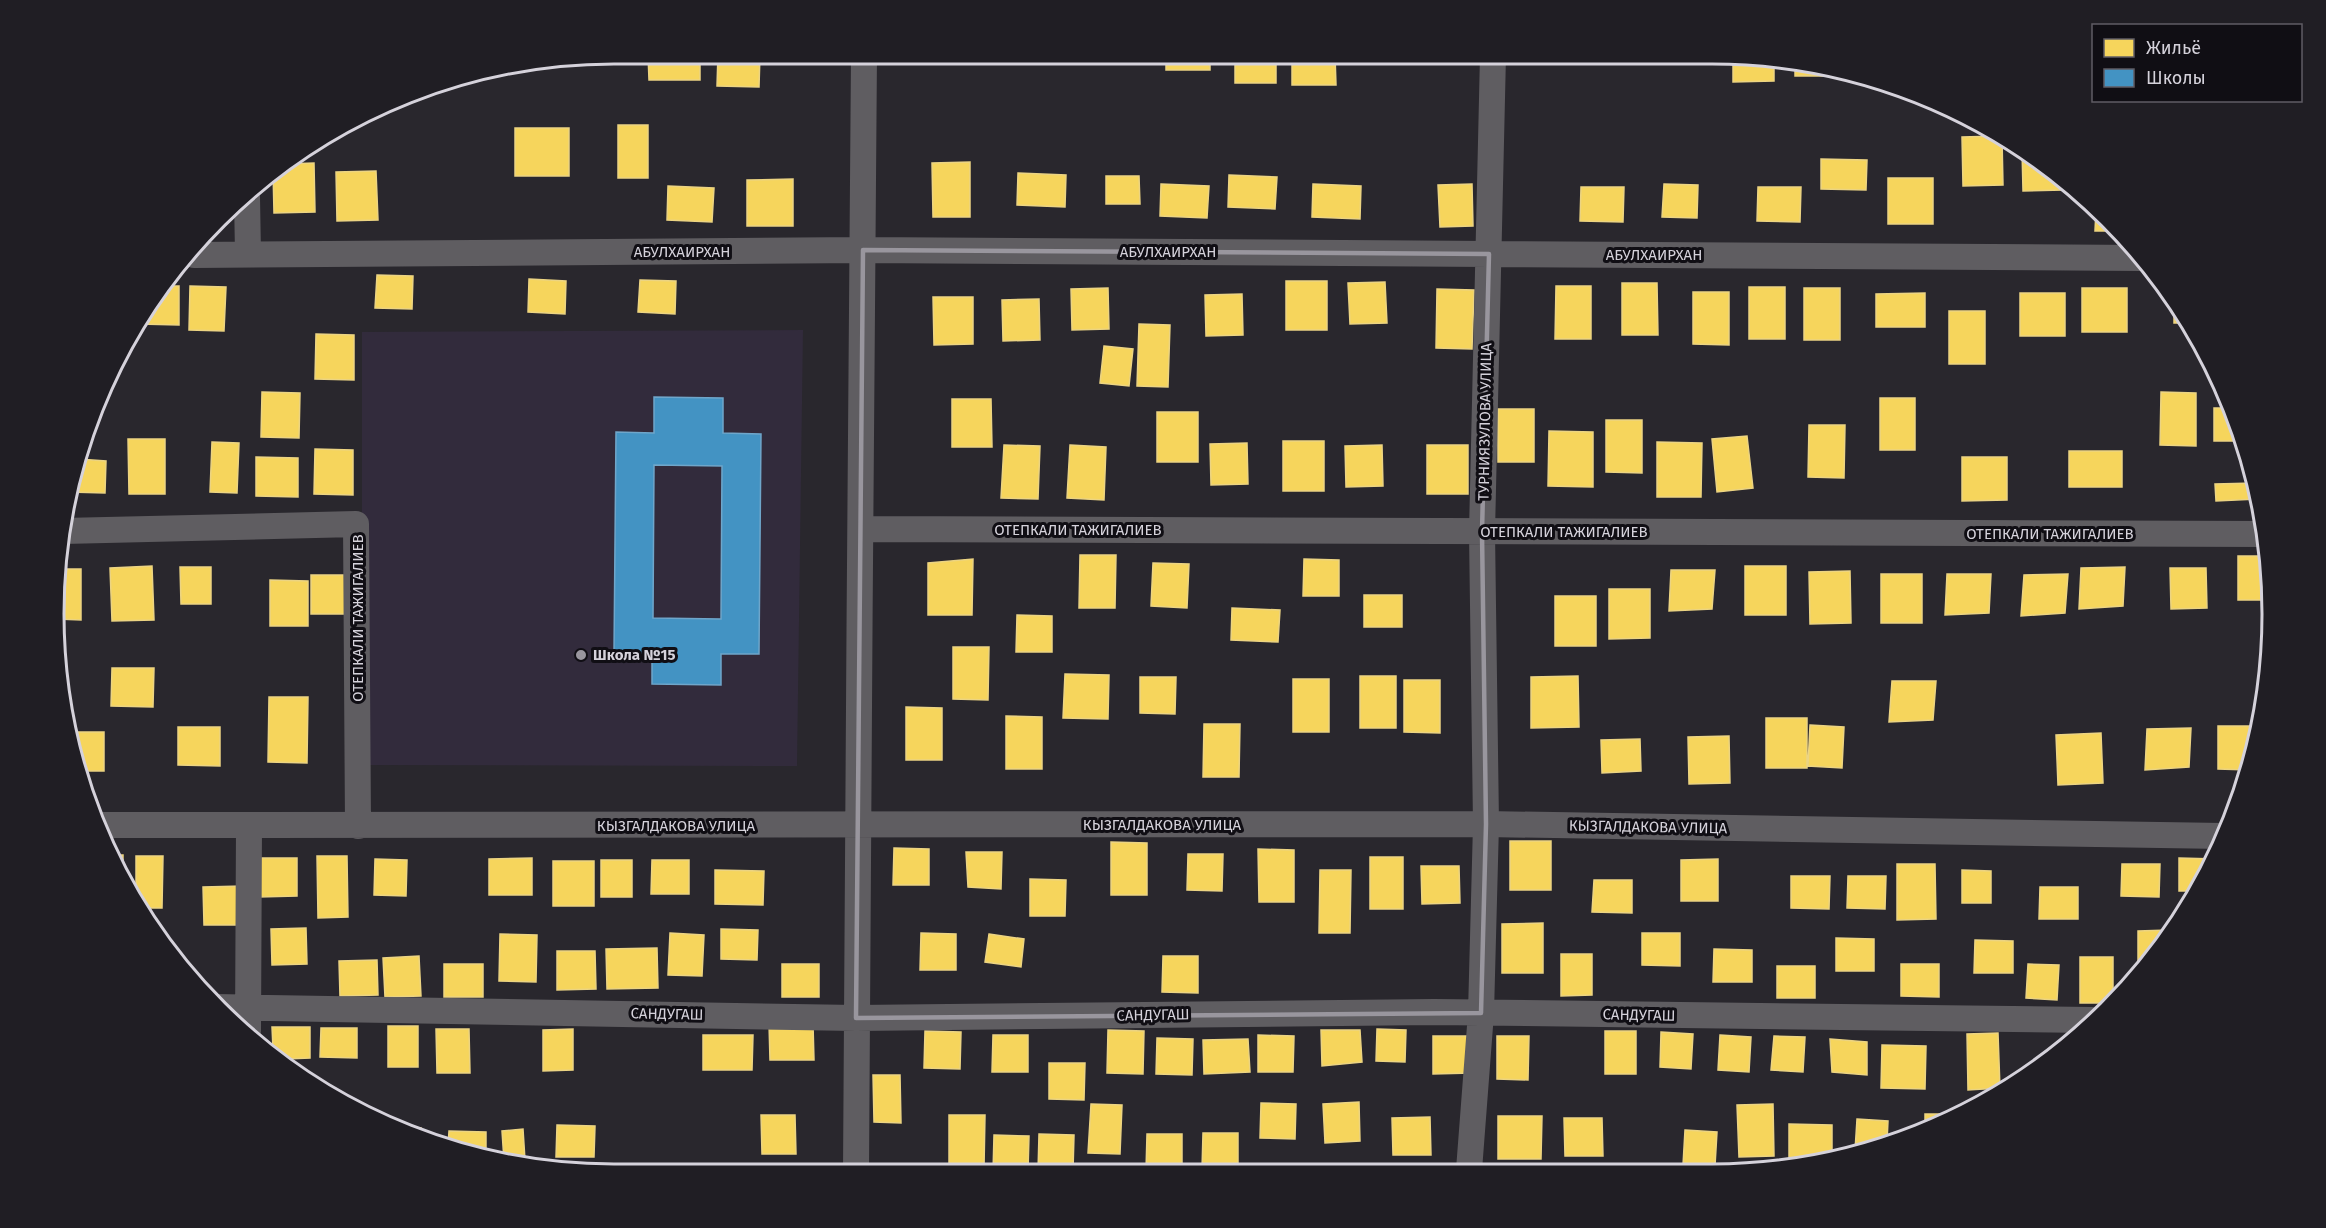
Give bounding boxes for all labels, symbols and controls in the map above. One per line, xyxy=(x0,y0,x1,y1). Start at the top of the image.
legend xyxy=(2092,24,2302,102)
text: Жильё xyxy=(2146,37,2201,59)
text: Школы xyxy=(2146,67,2206,89)
street label: АБУЛХАИРХАН xyxy=(634,243,730,261)
street label: АБУЛХАИРХАН xyxy=(1120,243,1216,261)
street label: АБУЛХАИРХАН xyxy=(1606,246,1702,264)
street label: ТУРНИЯЗУЛОВА УЛИЦА xyxy=(1475,343,1495,501)
street label: ОТЕПКАЛИ ТАЖИГАЛИЕВ xyxy=(994,521,1162,539)
street label: ОТЕПКАЛИ ТАЖИГАЛИЕВ xyxy=(1480,523,1648,541)
street label: ОТЕПКАЛИ ТАЖИГАЛИЕВ xyxy=(1966,525,2134,543)
street label: ОТЕПКАЛИ ТАЖИГАЛИЕВ xyxy=(349,534,367,702)
place label: Школа №15 xyxy=(593,646,676,664)
marker: Школа №15 xyxy=(574,648,588,662)
street label: КЫЗГАЛДАКОВА УЛИЦА xyxy=(1083,816,1242,834)
street label: КЫЗГАЛДАКОВА УЛИЦА xyxy=(597,817,756,835)
street label: КЫЗГАЛДАКОВА УЛИЦА xyxy=(1569,817,1728,837)
street label: САНДУГАШ xyxy=(630,1004,704,1024)
street label: САНДУГАШ xyxy=(1116,1005,1190,1025)
street label: САНДУГАШ xyxy=(1602,1005,1676,1025)

